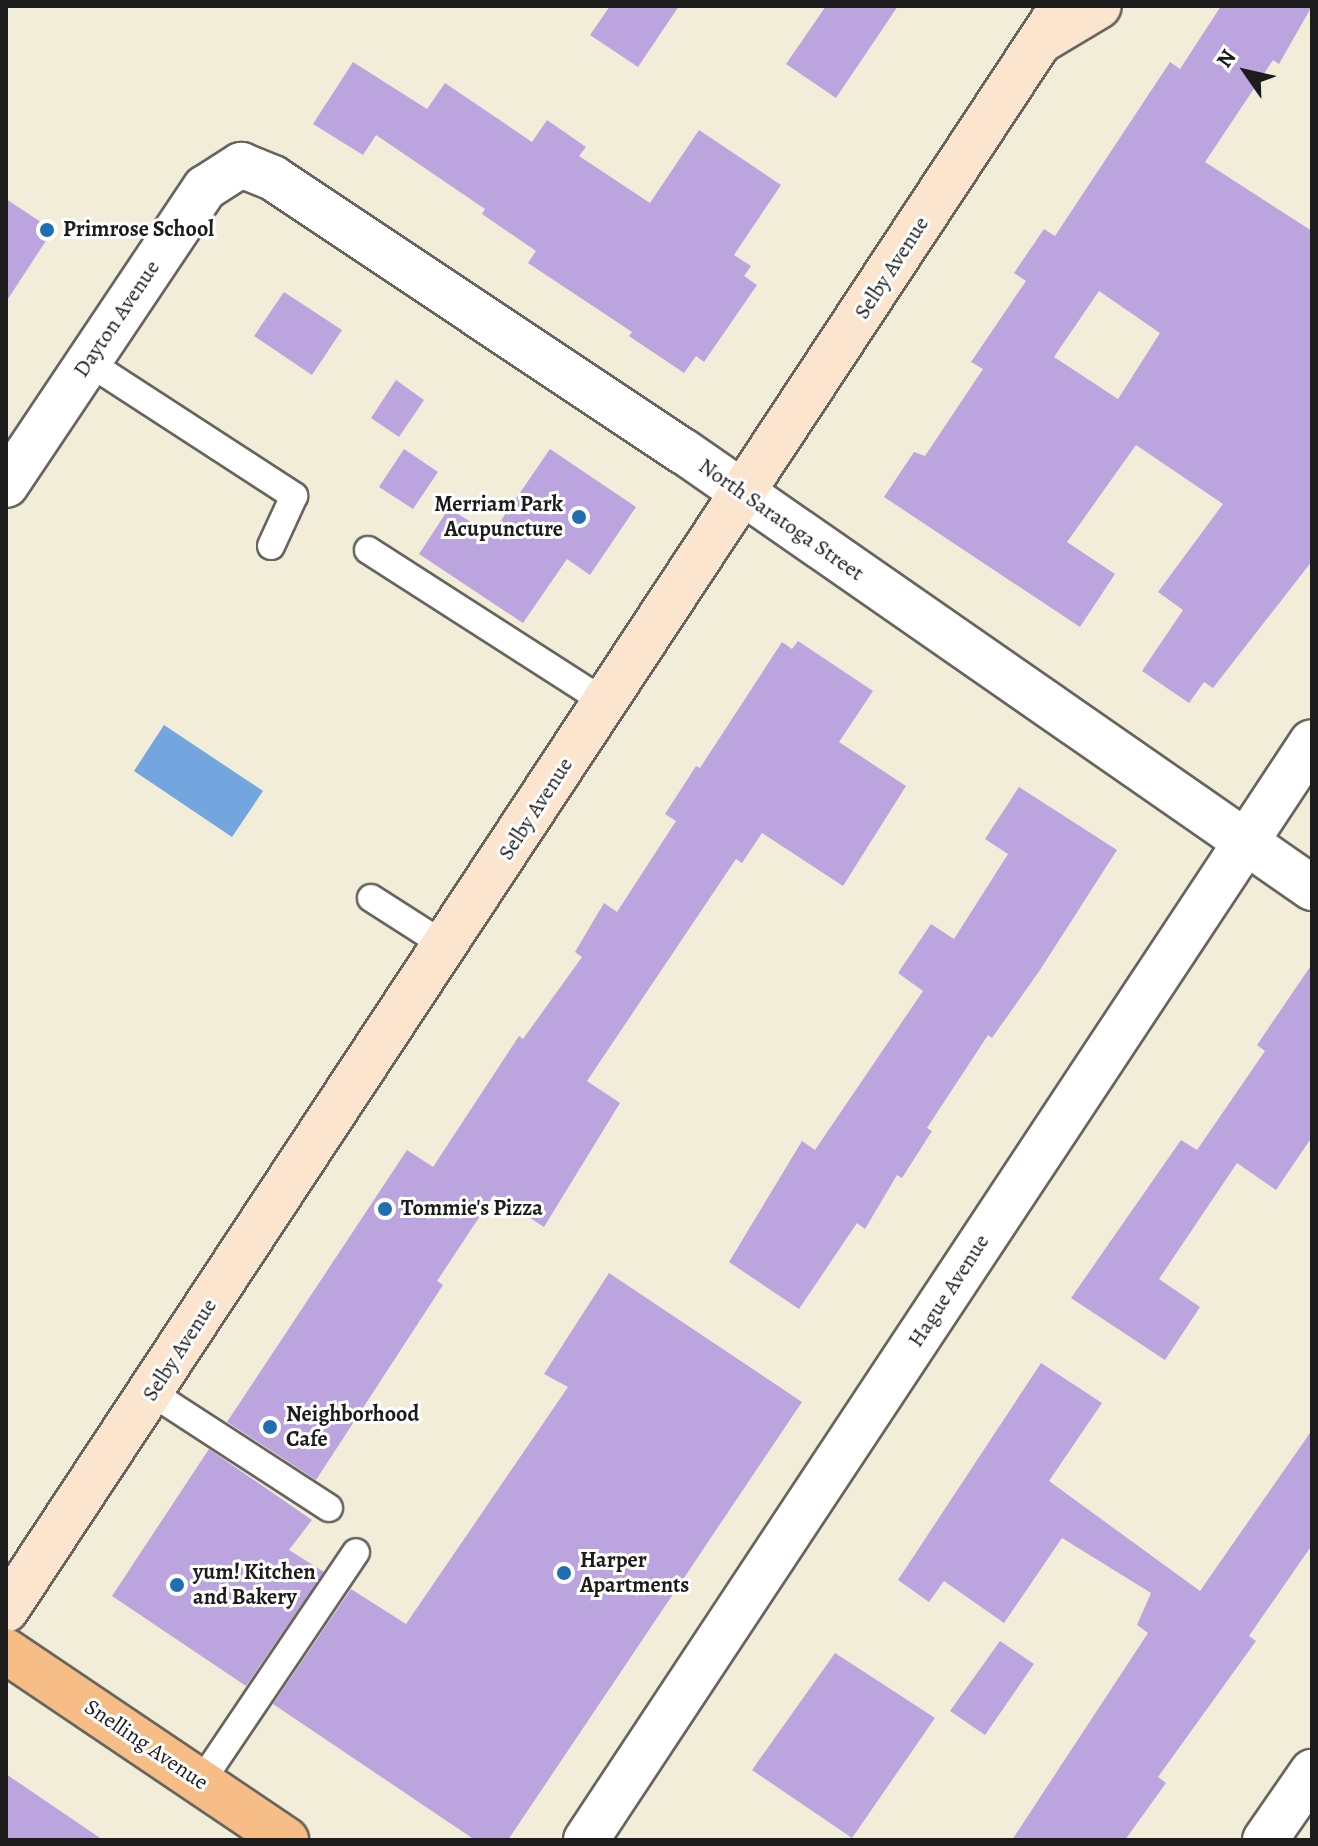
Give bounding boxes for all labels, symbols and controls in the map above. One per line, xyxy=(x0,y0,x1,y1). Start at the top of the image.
north arrow xyxy=(1206,32,1286,112)
text: N xyxy=(1209,44,1243,74)
street label: Selby Avenue xyxy=(849,212,935,324)
place label: Primrose School xyxy=(63,217,214,243)
marker: Primrose School xyxy=(38,221,56,239)
street label: Dayton Avenue xyxy=(68,256,166,382)
street label: North Saratoga Street xyxy=(693,453,869,587)
place label: Merriam Park Acupuncture xyxy=(434,491,563,542)
marker: Merriam Park Acupuncture xyxy=(570,508,588,526)
street label: Selby Avenue xyxy=(493,753,579,865)
place label: Tommie's Pizza xyxy=(401,1196,543,1222)
marker: Tommie's Pizza xyxy=(376,1200,394,1218)
street label: Hague Avenue xyxy=(903,1230,995,1352)
street label: Selby Avenue xyxy=(137,1294,223,1406)
place label: Neighborhood Cafe xyxy=(286,1401,419,1452)
marker: Neighborhood Cafe xyxy=(261,1418,279,1436)
place label: Harper Apartments xyxy=(580,1547,689,1598)
place label: yum! Kitchen and Bakery xyxy=(193,1559,316,1610)
marker: Harper Apartments xyxy=(555,1564,573,1582)
marker: yum! Kitchen and Bakery xyxy=(168,1576,186,1594)
street label: Snelling Avenue xyxy=(79,1694,213,1796)

